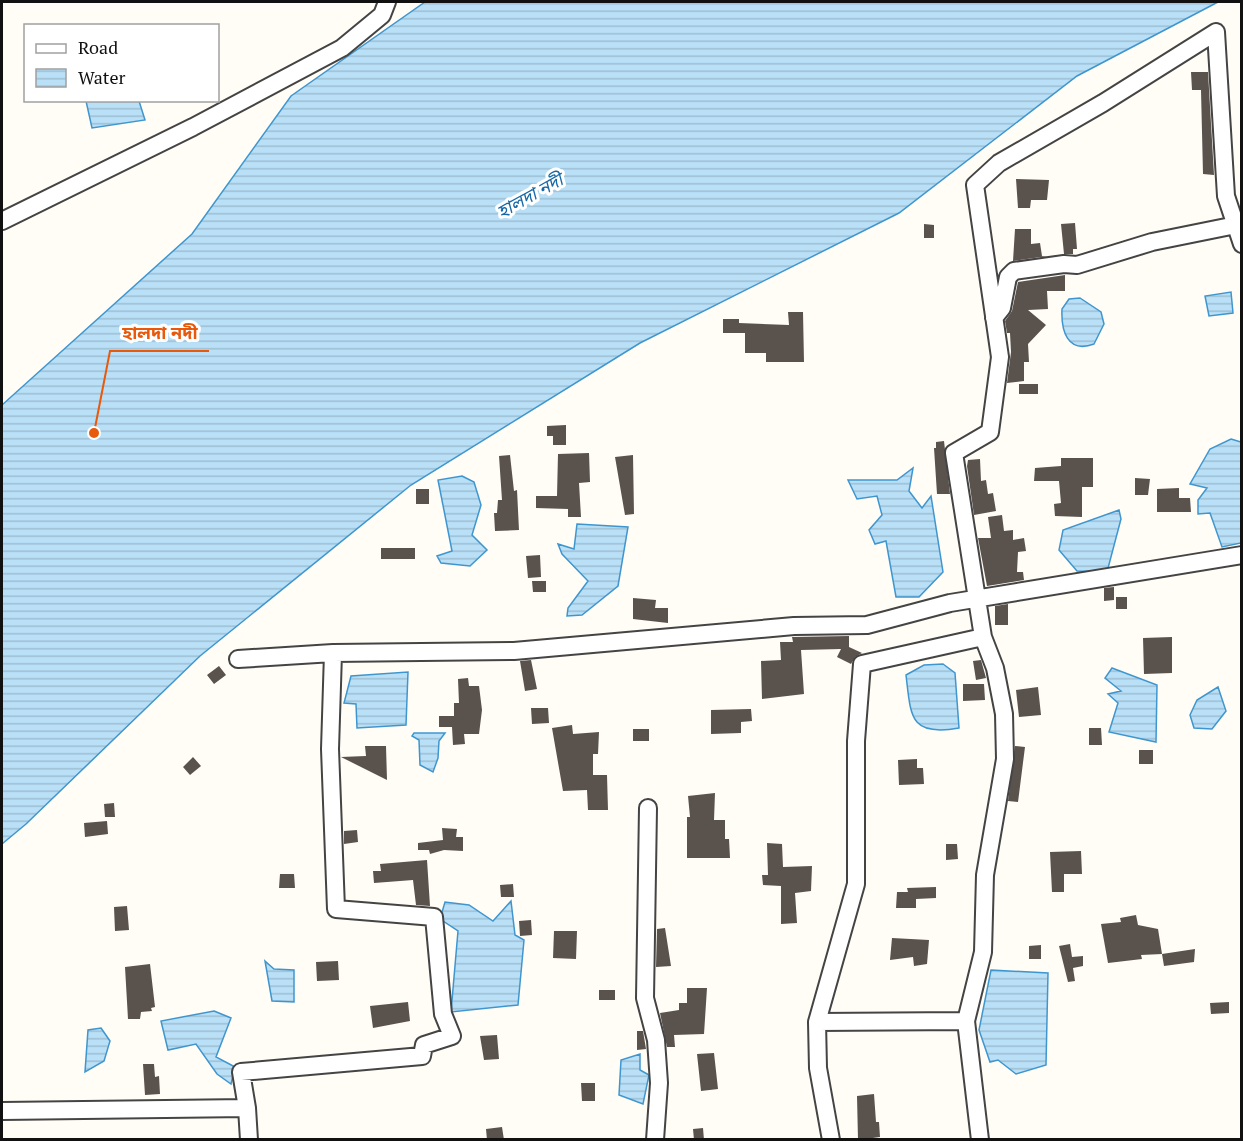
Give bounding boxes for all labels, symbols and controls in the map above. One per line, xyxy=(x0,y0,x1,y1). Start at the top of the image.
legend xyxy=(24,24,219,102)
text: Road xyxy=(78,35,118,59)
text: Water xyxy=(78,65,125,89)
water label: হালদা নদী xyxy=(492,166,570,223)
callout: হালদা নদী xyxy=(110,315,209,351)
text: হালদা নদী xyxy=(121,320,199,344)

